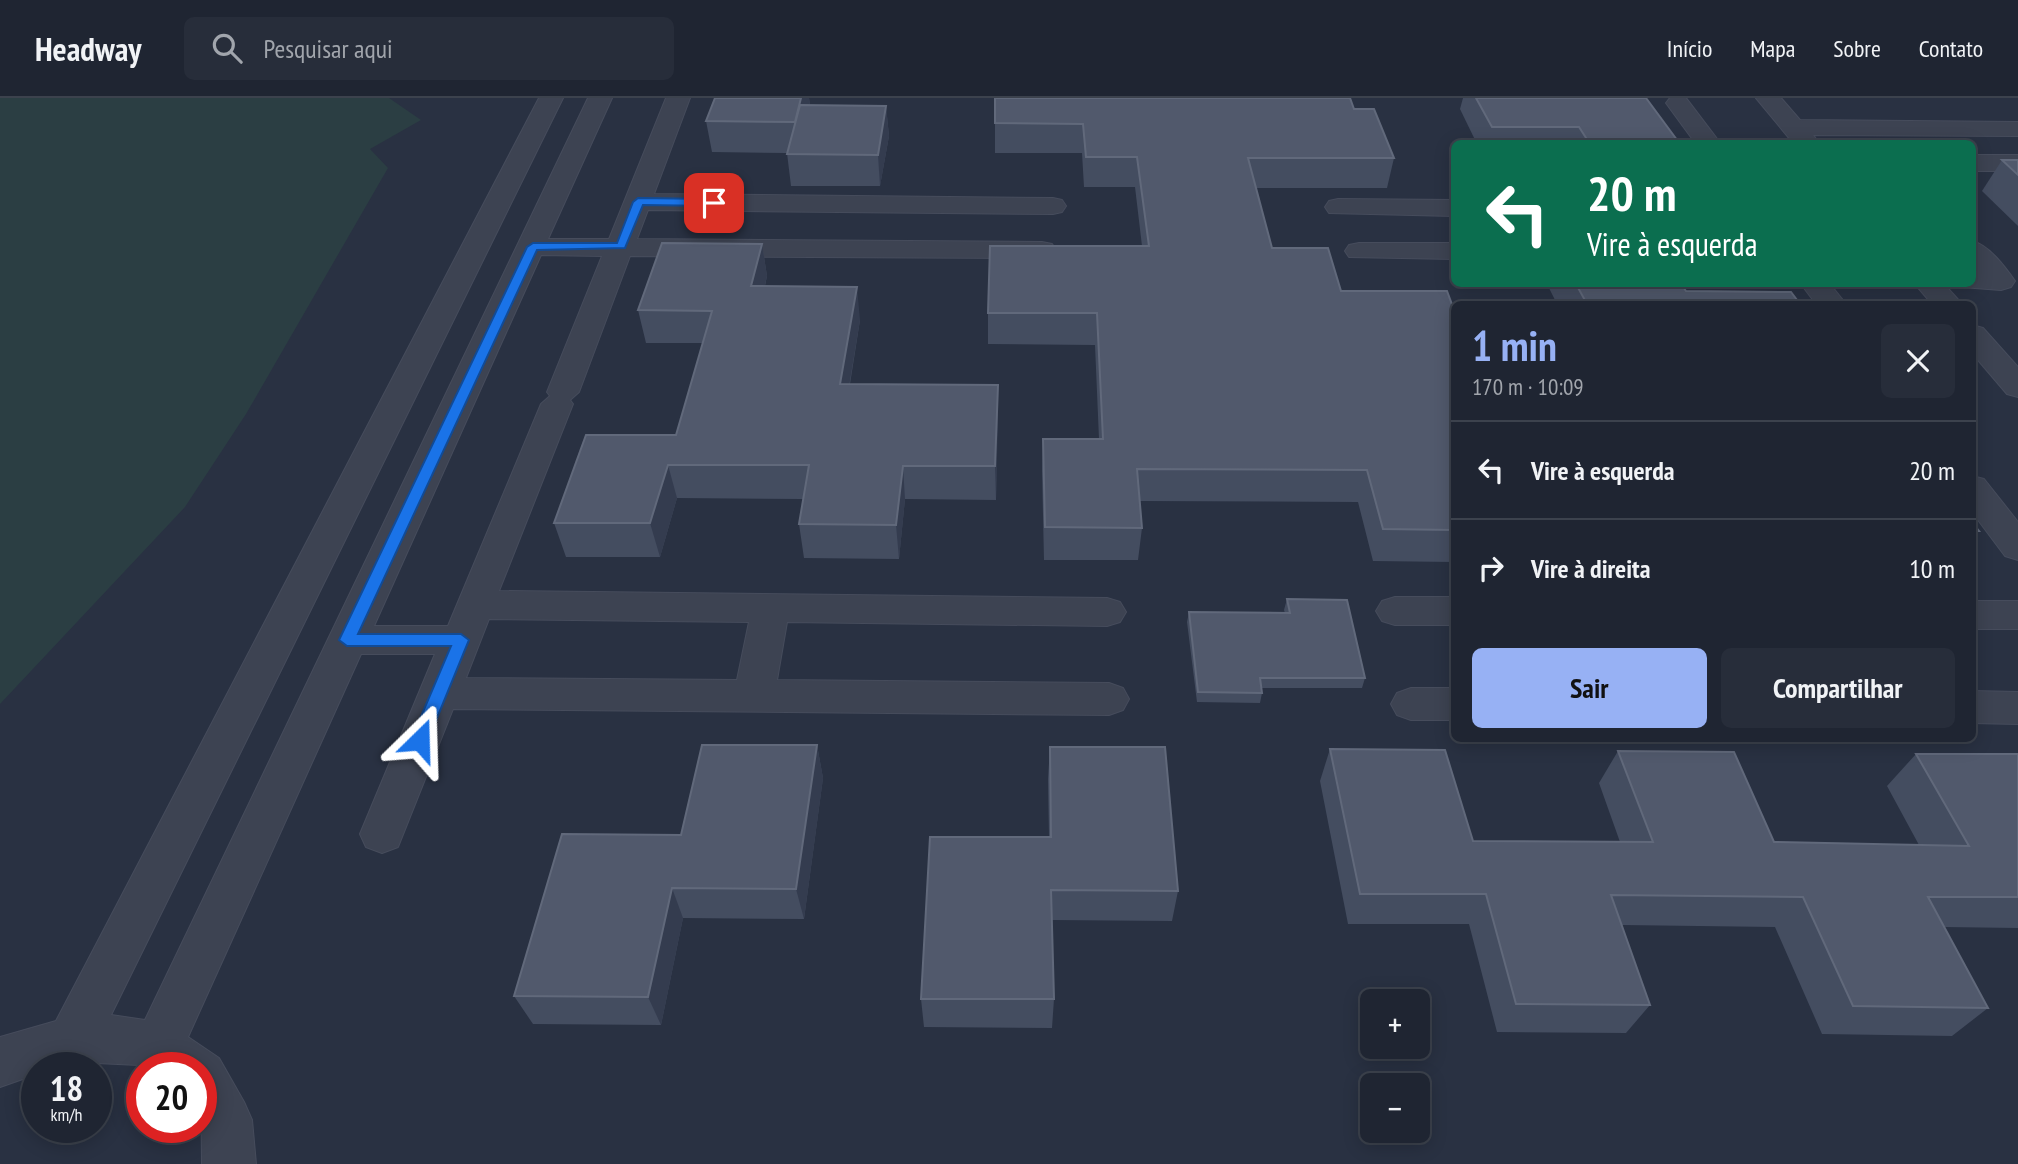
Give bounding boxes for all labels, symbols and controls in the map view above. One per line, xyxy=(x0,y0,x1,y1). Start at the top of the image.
search box xyxy=(184,17,674,80)
text: Headway xyxy=(35,27,142,70)
icon: search xyxy=(208,29,246,67)
text: Pesquisar aqui xyxy=(264,32,393,65)
text: Início xyxy=(1667,33,1712,64)
text: Mapa xyxy=(1750,33,1795,64)
text: Sobre xyxy=(1833,33,1881,64)
text: Contato xyxy=(1919,33,1983,64)
text: 20 m xyxy=(1587,161,1676,225)
icon: left xyxy=(1472,168,1563,259)
pin xyxy=(684,173,744,233)
icon: arrive xyxy=(695,184,733,222)
text: Vire à esquerda xyxy=(1587,223,1758,265)
text: 1 min xyxy=(1472,318,1557,373)
button: close xyxy=(1881,324,1955,398)
text: 170 m · 10:09 xyxy=(1472,372,1584,401)
icon: left xyxy=(1472,451,1510,489)
text: Vire à esquerda xyxy=(1531,454,1674,487)
text: 20 m xyxy=(1909,454,1955,487)
icon: right xyxy=(1472,549,1510,587)
text: Vire à direita xyxy=(1531,552,1650,585)
text: 10 m xyxy=(1909,552,1955,585)
button: Sair xyxy=(1472,648,1707,728)
button: Compartilhar xyxy=(1721,648,1955,728)
position arrow xyxy=(383,703,457,777)
map controls xyxy=(1360,989,1430,1143)
button: + xyxy=(1360,989,1430,1059)
speed limit sign: 20 xyxy=(126,1052,217,1143)
text: 18 xyxy=(50,1065,83,1111)
button: − xyxy=(1360,1073,1430,1143)
text: km/h xyxy=(51,1103,82,1126)

